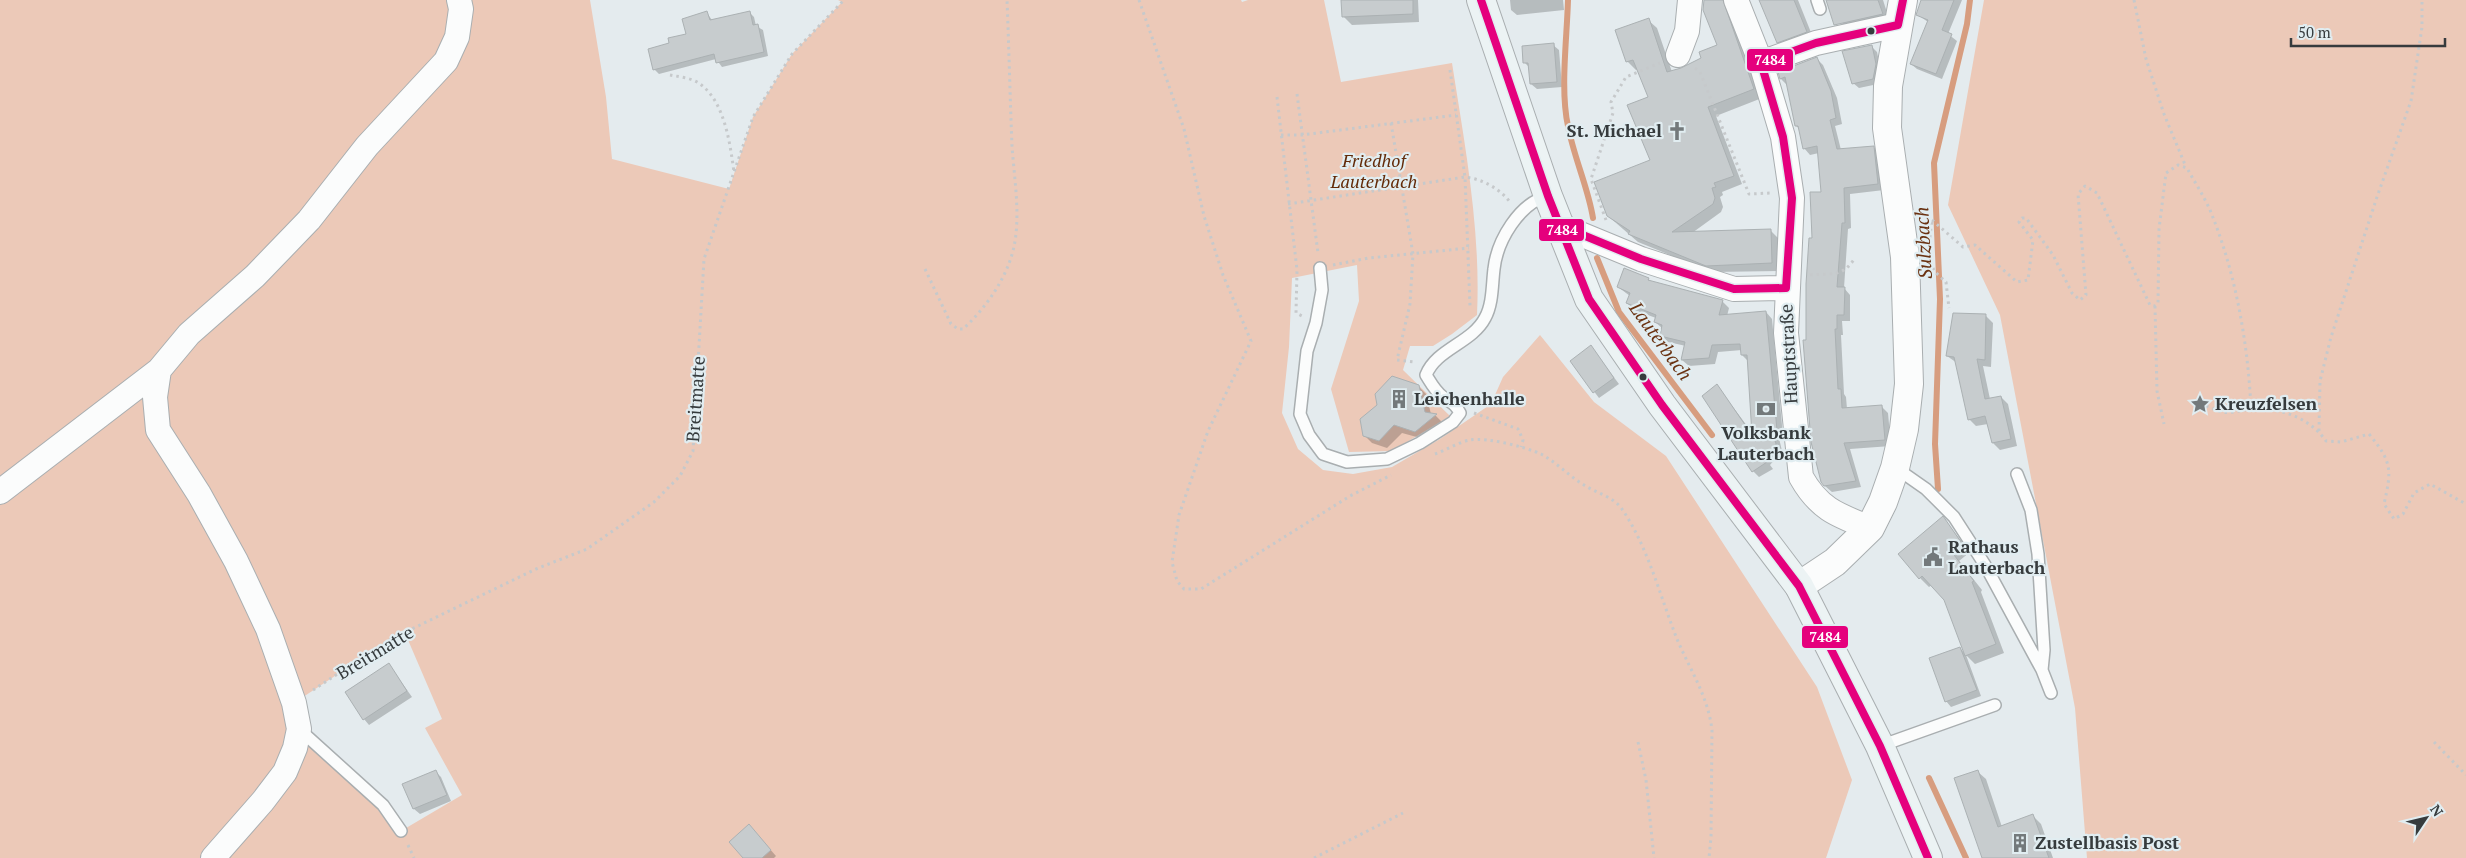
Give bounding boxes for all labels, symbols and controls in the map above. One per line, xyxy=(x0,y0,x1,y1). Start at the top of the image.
scale bar xyxy=(2291,15,2445,47)
text: 50 m xyxy=(2298,22,2331,42)
unlabelled marker xyxy=(1866,26,1876,36)
line badge: 7484 xyxy=(1746,48,1794,72)
text: 7484 xyxy=(1754,50,1786,69)
place label: St. Michael xyxy=(1567,118,1662,142)
church icon: St. Michael xyxy=(1666,120,1688,142)
park label: Friedhof Lauterbach xyxy=(1330,148,1417,193)
water label: Sulzbach xyxy=(1908,206,1937,280)
line badge: 7484 xyxy=(1538,218,1585,242)
text: 7484 xyxy=(1546,220,1578,239)
water label: Lauterbach xyxy=(1624,295,1698,385)
street label: Hauptstraße xyxy=(1773,303,1803,405)
street label: Breitmatte xyxy=(680,355,710,443)
unlabelled marker xyxy=(1638,372,1648,382)
place label: Leichenhalle xyxy=(1414,386,1525,410)
building icon: Leichenhalle xyxy=(1388,388,1410,410)
place label: Kreuzfelsen xyxy=(2215,391,2318,415)
place icon: Kreuzfelsen xyxy=(2189,393,2211,415)
bank icon: Volksbank Lauterbach xyxy=(1755,398,1777,420)
place label: Volksbank Lauterbach xyxy=(1717,420,1815,465)
place label: Rathaus Lauterbach xyxy=(1948,534,2046,579)
public building icon: Rathaus Lauterbach xyxy=(1922,546,1944,568)
street label: Breitmatte xyxy=(331,620,418,685)
line badge: 7484 xyxy=(1801,625,1849,649)
text: 7484 xyxy=(1809,627,1841,646)
north arrow xyxy=(2401,793,2451,843)
text: N xyxy=(2426,800,2448,820)
place label: Zustellbasis Post xyxy=(2035,830,2179,854)
building icon: Zustellbasis Post xyxy=(2009,832,2031,854)

